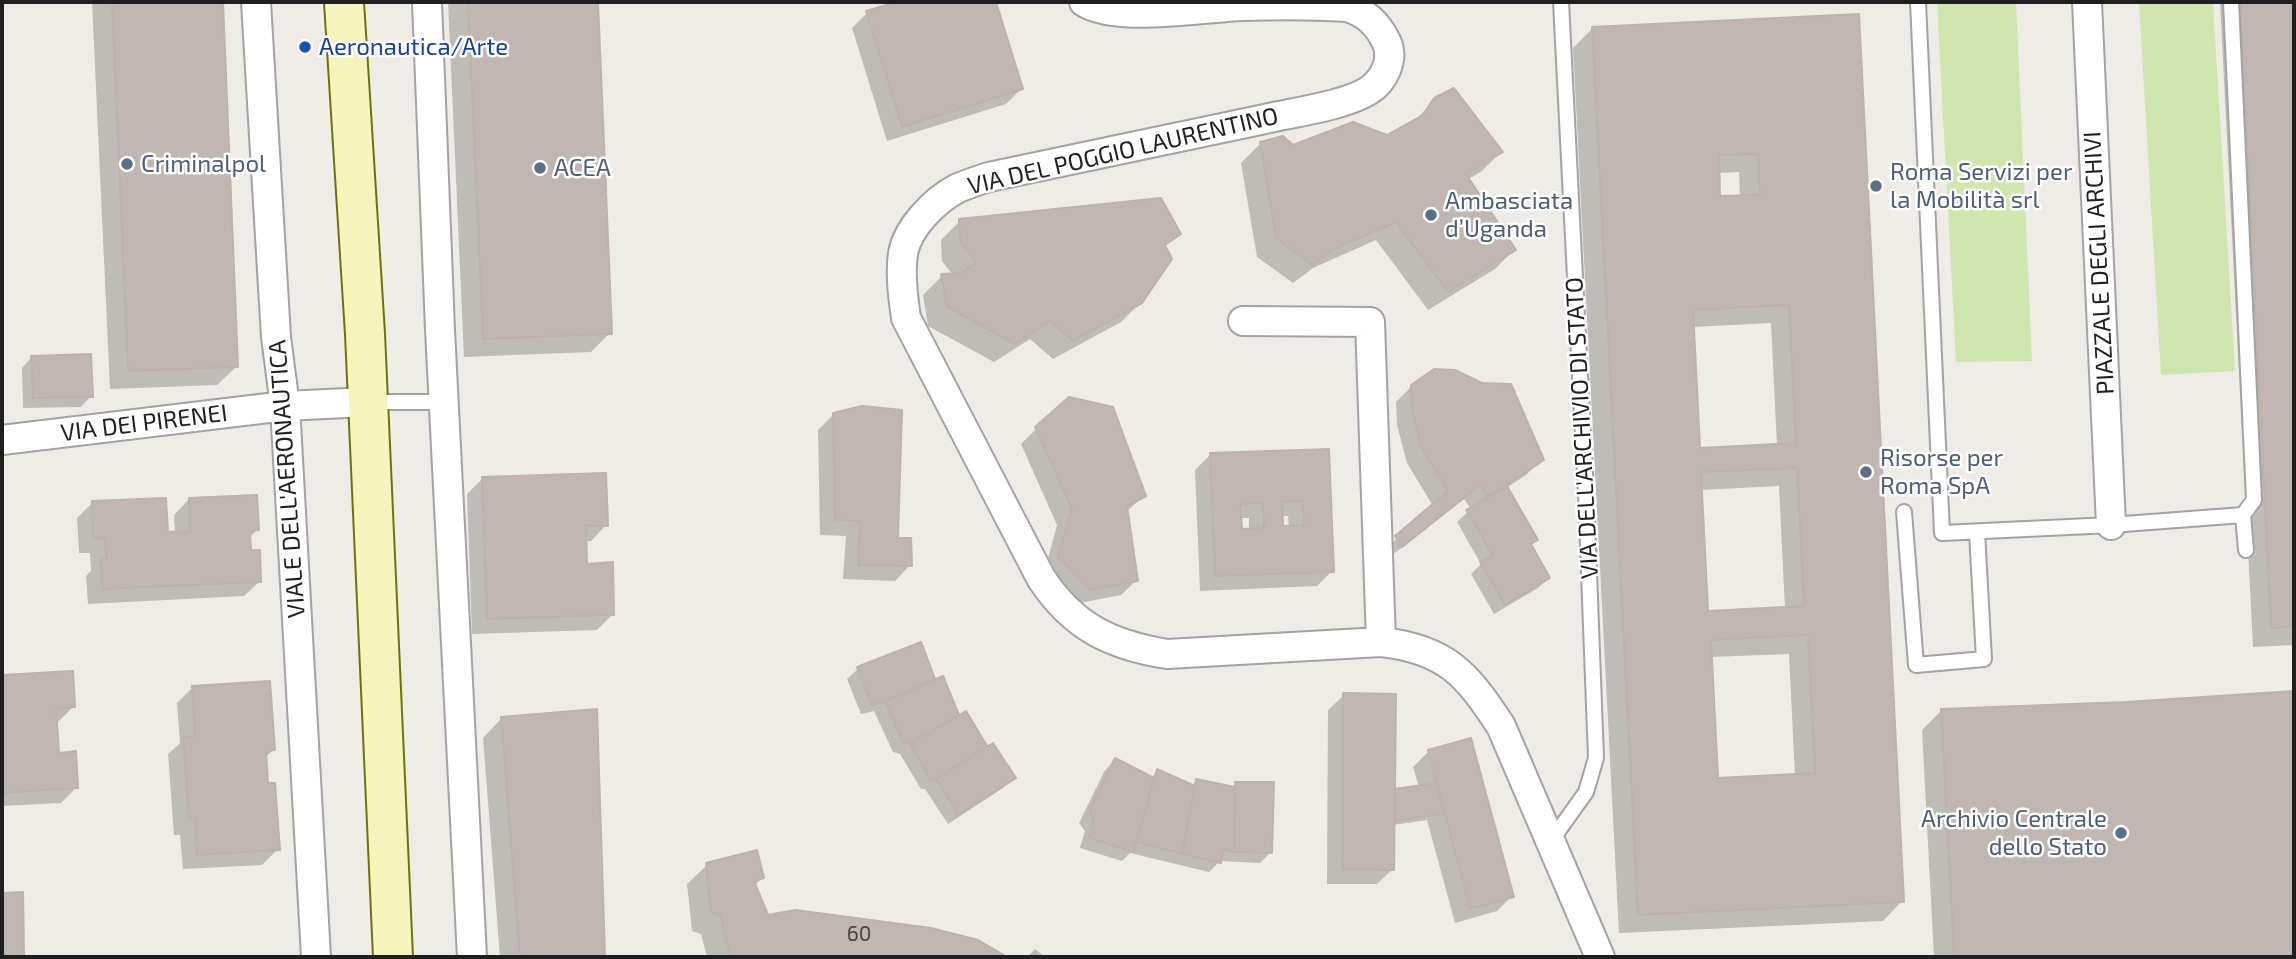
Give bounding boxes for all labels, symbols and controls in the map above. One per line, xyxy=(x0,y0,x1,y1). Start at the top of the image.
place label: Aeronautica/Arte xyxy=(319,33,508,61)
marker: Aeronautica/Arte xyxy=(297,39,313,55)
street label: VIA DEL POGGIO LAURENTINO xyxy=(965,101,1281,201)
street label: PIAZZALE DEGLI ARCHIVI xyxy=(2078,131,2120,395)
place label: Criminalpol xyxy=(141,150,266,178)
place label: ACEA xyxy=(554,154,611,182)
marker: Criminalpol xyxy=(119,156,135,172)
place label: Roma Servizi per la Mobilità srl xyxy=(1890,158,2073,214)
marker: ACEA xyxy=(532,160,548,176)
marker: Roma Servizi per la Mobilità srl xyxy=(1868,178,1884,194)
place label: Ambasciata d’Uganda xyxy=(1445,187,1573,243)
marker: Ambasciata d’Uganda xyxy=(1423,207,1439,223)
street label: VIA DELL'ARCHIVIO DI STATO xyxy=(1560,276,1604,580)
street label: VIALE DELL'AERONAUTICA xyxy=(263,339,311,619)
street label: VIA DEI PIRENEI xyxy=(59,398,229,448)
place label: Risorse per Roma SpA xyxy=(1880,444,2003,500)
marker: Risorse per Roma SpA xyxy=(1858,464,1874,480)
place label: Archivio Centrale dello Stato xyxy=(1921,805,2107,861)
marker: Archivio Centrale dello Stato xyxy=(2113,825,2129,841)
house number: 60 xyxy=(847,921,871,947)

